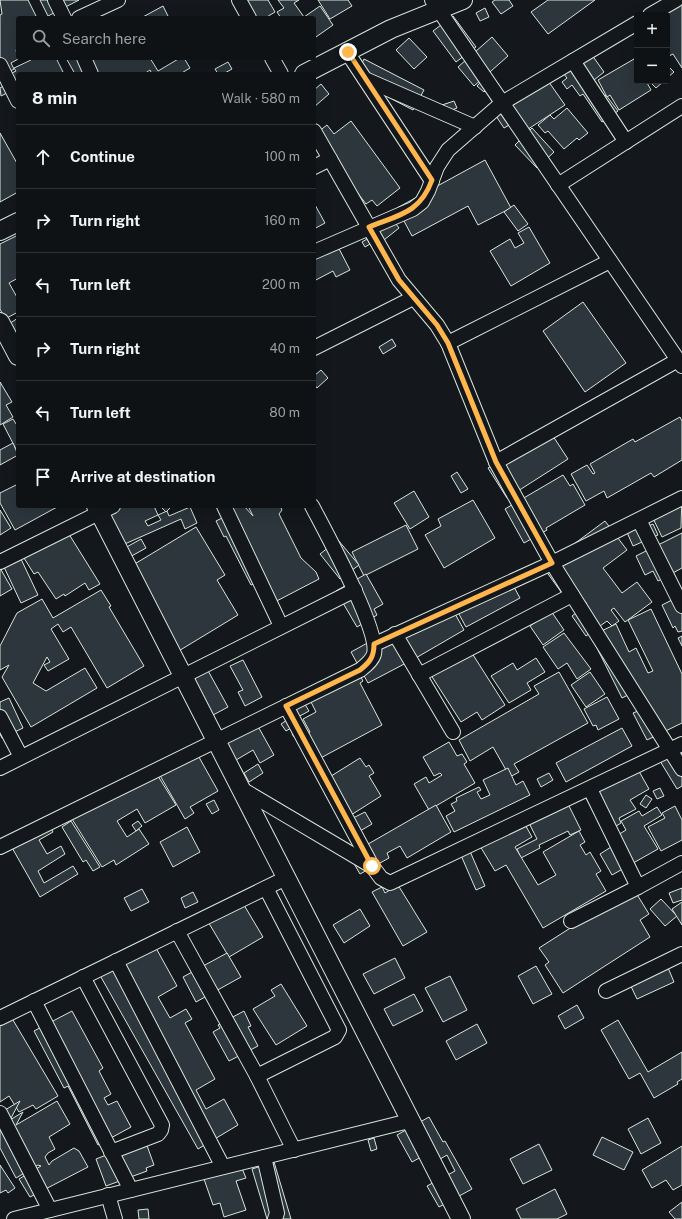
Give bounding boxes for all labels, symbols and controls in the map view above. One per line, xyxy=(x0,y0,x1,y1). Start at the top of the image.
map controls xyxy=(634,12,670,84)
button: + xyxy=(634,12,670,48)
search box xyxy=(16,16,316,60)
icon: search xyxy=(30,27,52,49)
text: Search here xyxy=(62,30,146,47)
route end xyxy=(339,43,357,61)
button: − xyxy=(634,48,670,84)
text: 8 min xyxy=(32,88,77,108)
text: Walk · 580 m xyxy=(222,91,300,106)
icon: ahead xyxy=(32,146,54,168)
text: Continue xyxy=(70,148,135,165)
text: 100 m xyxy=(264,149,300,164)
icon: right xyxy=(32,210,54,232)
text: Turn right xyxy=(70,212,140,229)
text: 160 m xyxy=(264,213,300,228)
icon: left xyxy=(32,274,54,296)
text: Turn left xyxy=(70,276,131,293)
text: 200 m xyxy=(262,277,300,292)
icon: right xyxy=(32,338,54,360)
text: Turn right xyxy=(70,340,140,357)
text: 40 m xyxy=(269,341,300,356)
icon: left xyxy=(32,402,54,424)
text: Turn left xyxy=(70,404,131,421)
text: 80 m xyxy=(269,405,300,420)
icon: arrive xyxy=(32,466,54,488)
text: Arrive at destination xyxy=(70,468,215,485)
route start xyxy=(363,857,381,875)

